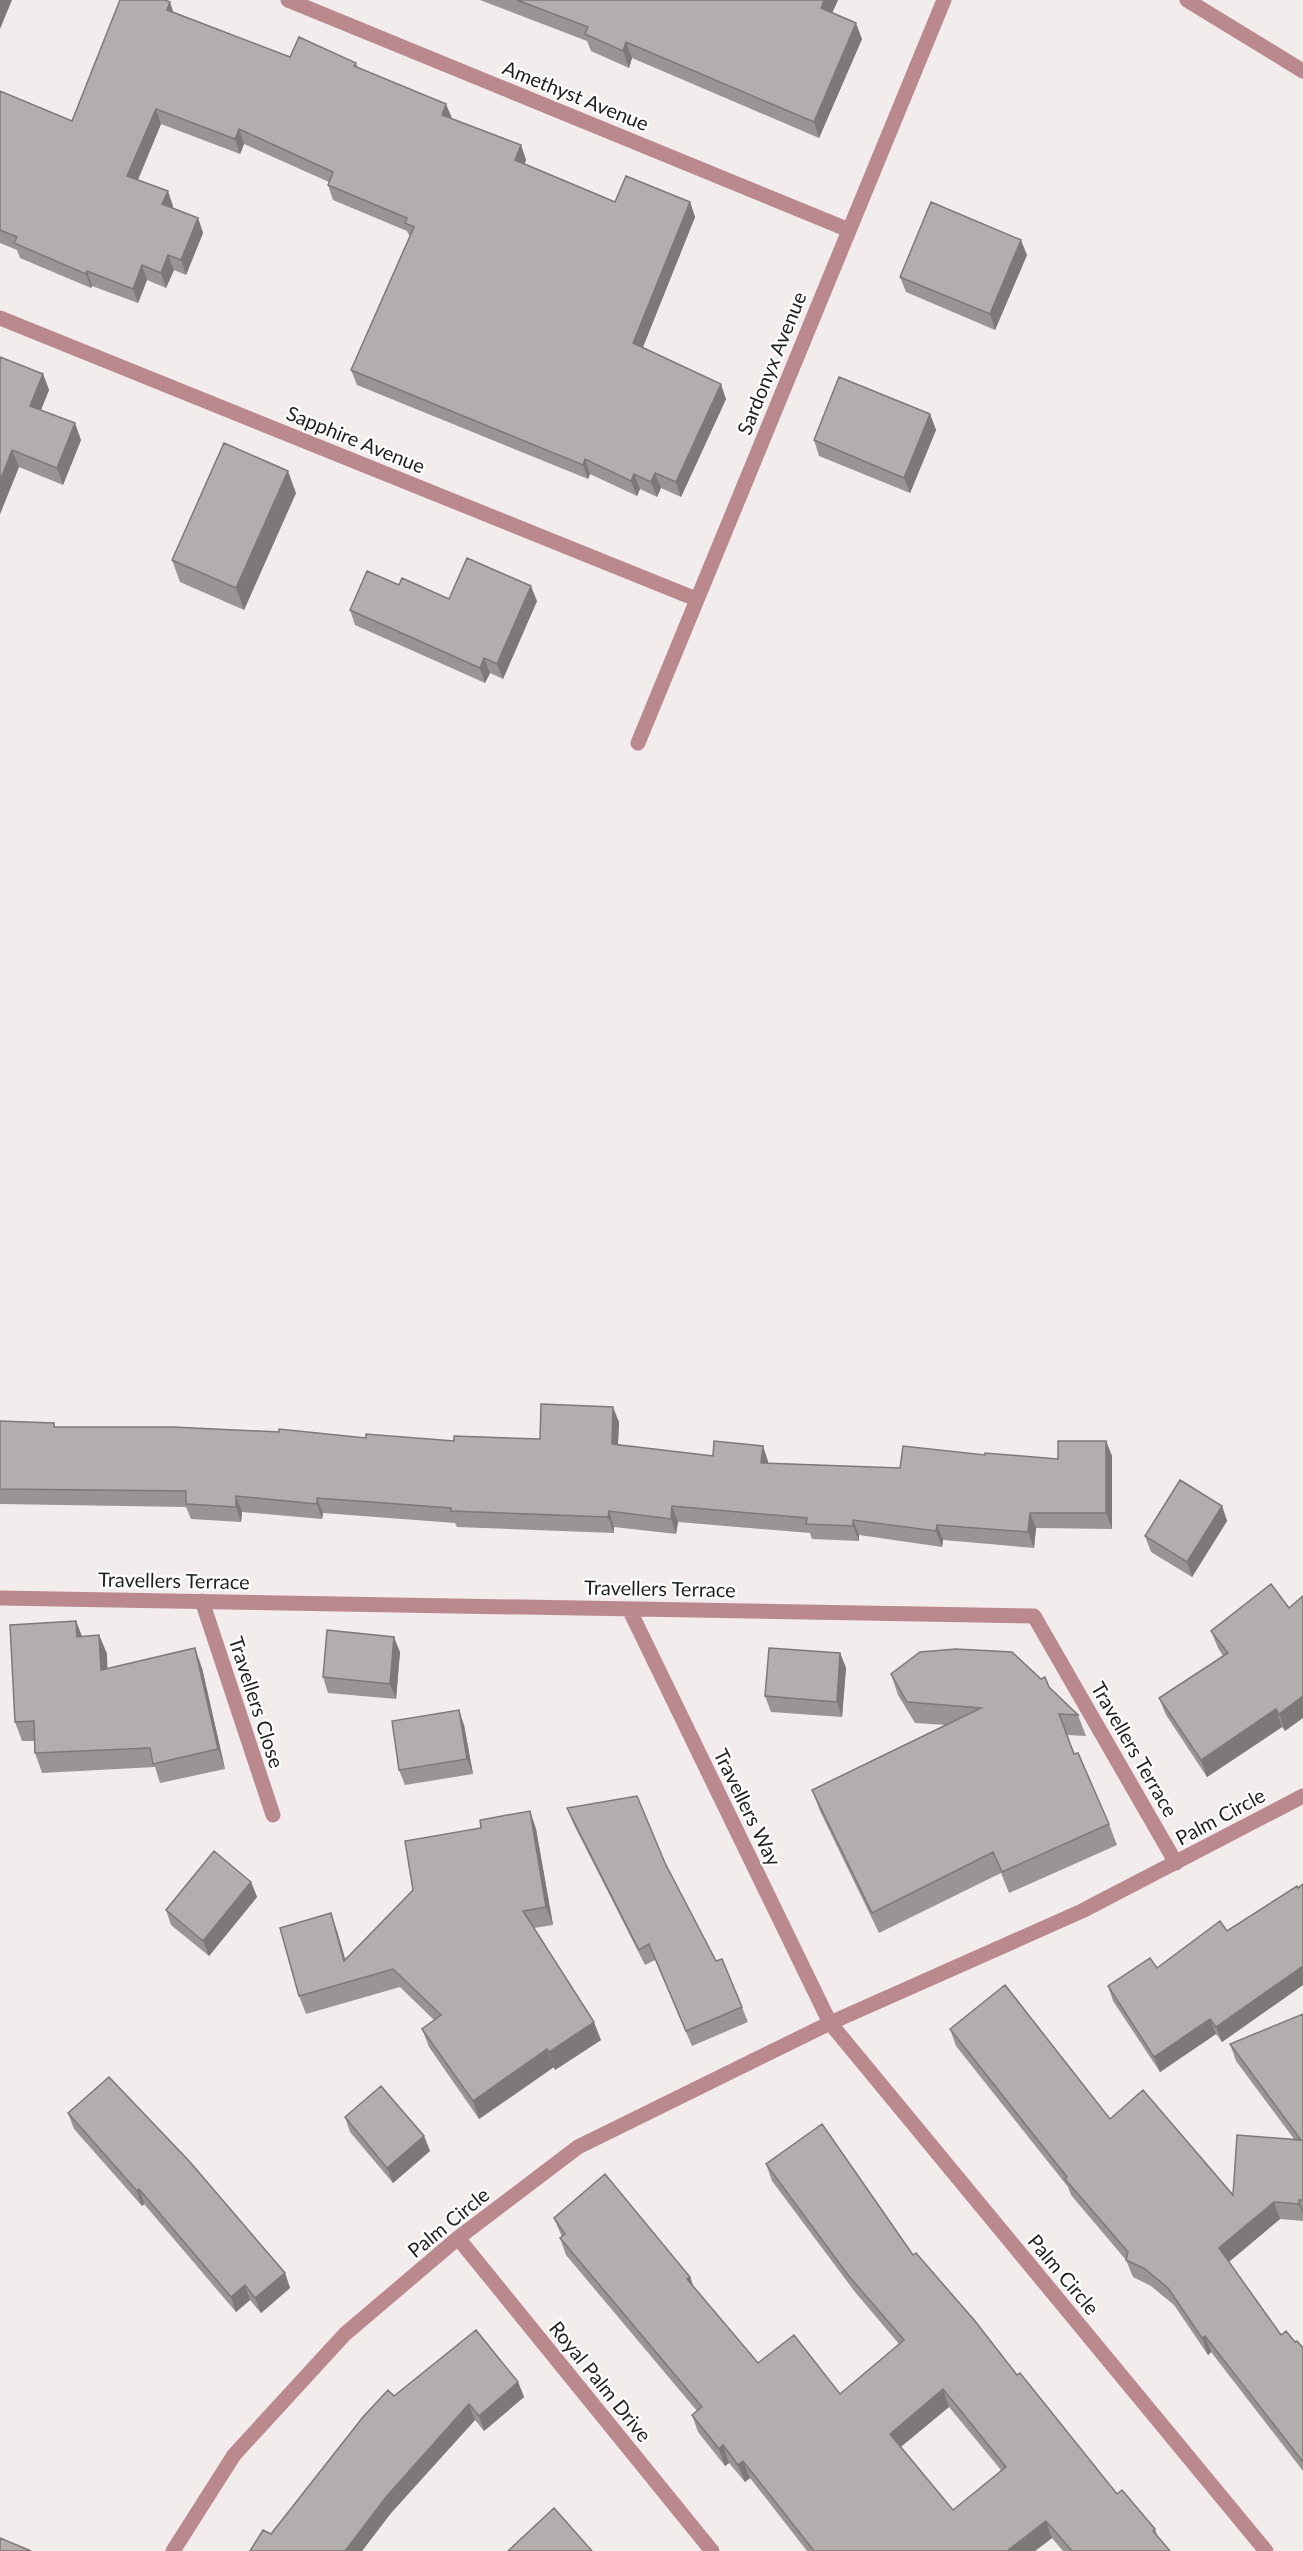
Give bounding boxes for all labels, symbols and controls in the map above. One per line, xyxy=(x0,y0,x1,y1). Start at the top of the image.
street label: Amethyst Avenue xyxy=(500,55,652,135)
street label: Sardonyx Avenue xyxy=(731,288,811,438)
street label: Sapphire Avenue xyxy=(283,400,429,478)
street label: Travellers Terrace xyxy=(98,1567,250,1593)
street label: Travellers Terrace xyxy=(584,1575,736,1601)
street label: Travellers Close xyxy=(224,1633,290,1771)
street label: Travellers Terrace xyxy=(1087,1677,1183,1821)
street label: Travellers Way xyxy=(709,1744,787,1870)
street label: Palm Circle xyxy=(1171,1782,1269,1850)
street label: Palm Circle xyxy=(402,2182,494,2262)
street label: Palm Circle xyxy=(1023,2229,1105,2319)
street label: Royal Palm Drive xyxy=(545,2316,657,2446)

